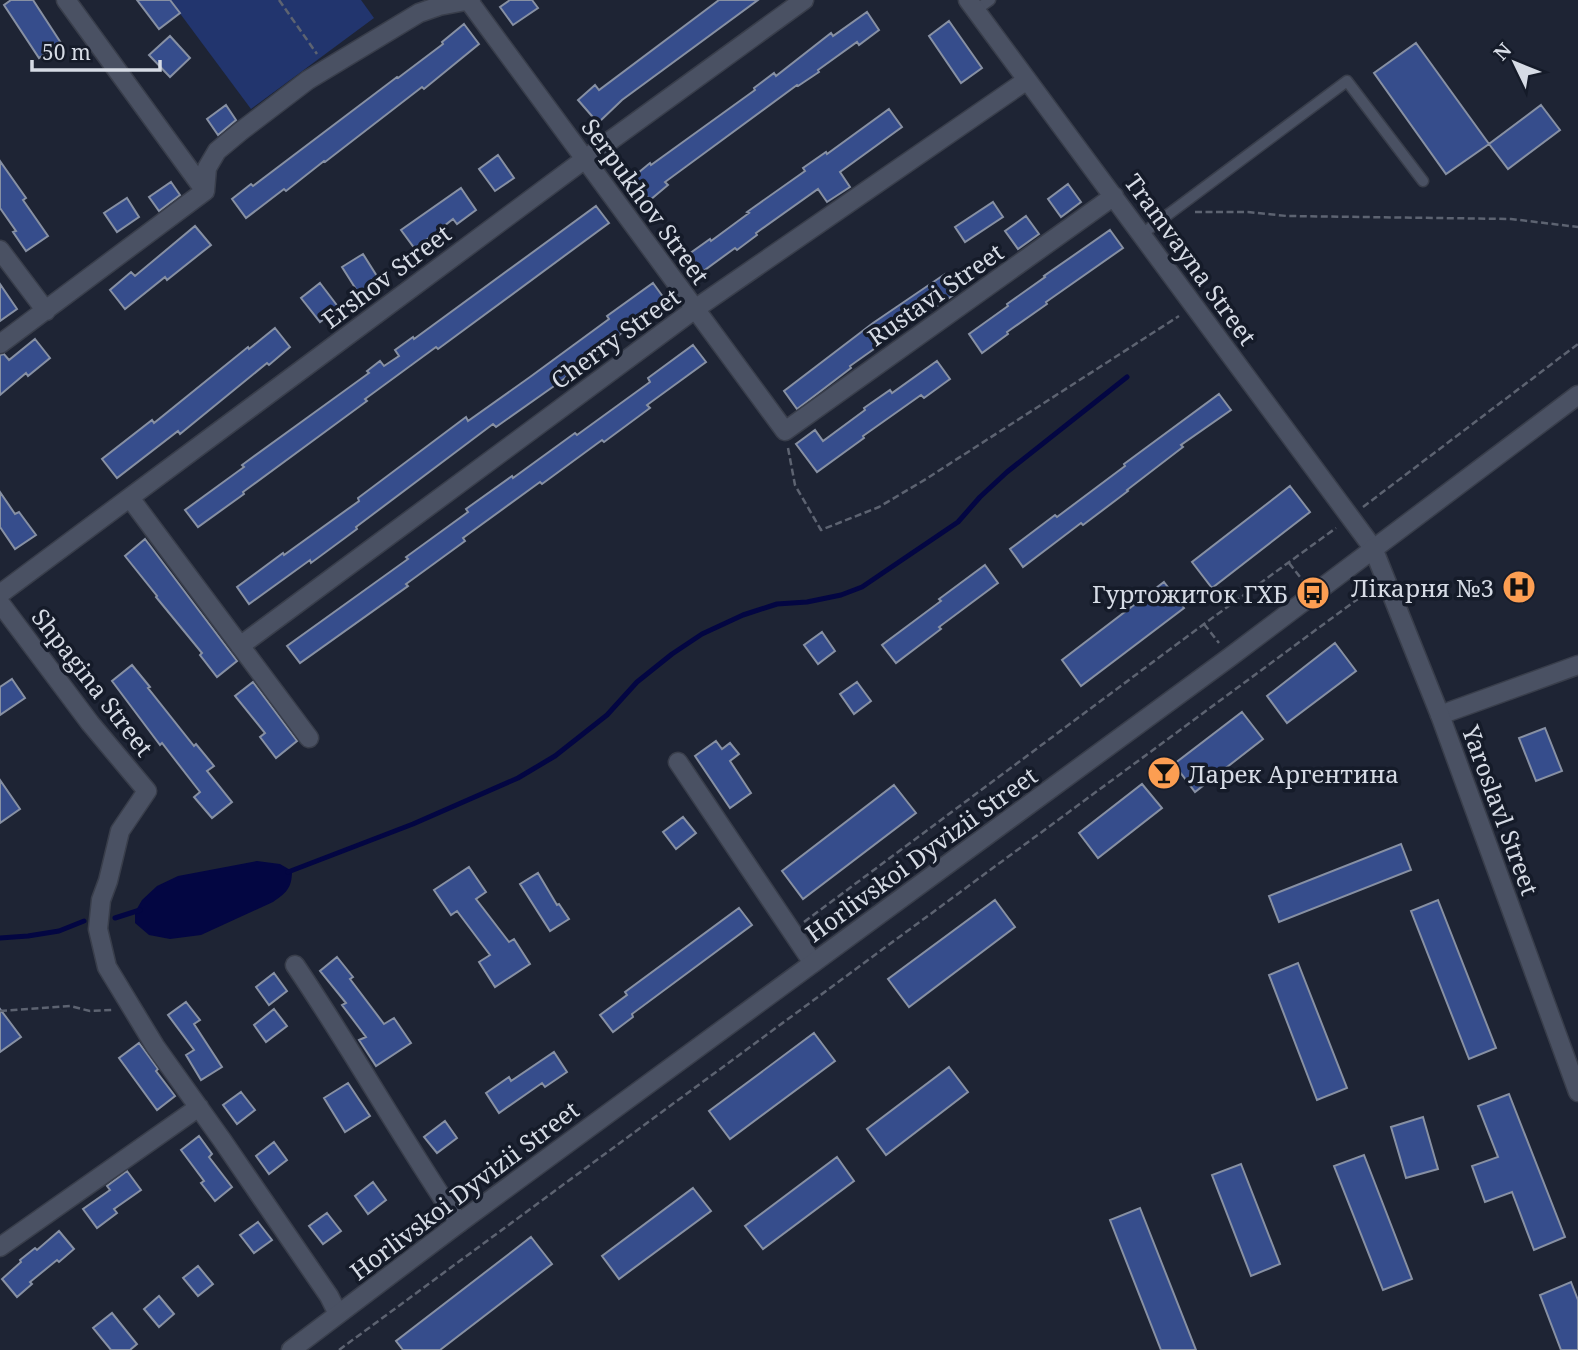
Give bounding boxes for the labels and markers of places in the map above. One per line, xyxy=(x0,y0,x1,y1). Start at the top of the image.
hospital icon: Лікарня №3 xyxy=(1500,568,1538,606)
place label: Лікарня №3 xyxy=(1351,571,1494,604)
bus stop icon: Гуртожиток ГХБ xyxy=(1294,574,1332,612)
place label: Гуртожиток ГХБ xyxy=(1092,577,1288,610)
bar icon: Ларек Аргентина xyxy=(1145,754,1183,792)
place label: Ларек Аргентина xyxy=(1188,757,1399,790)

